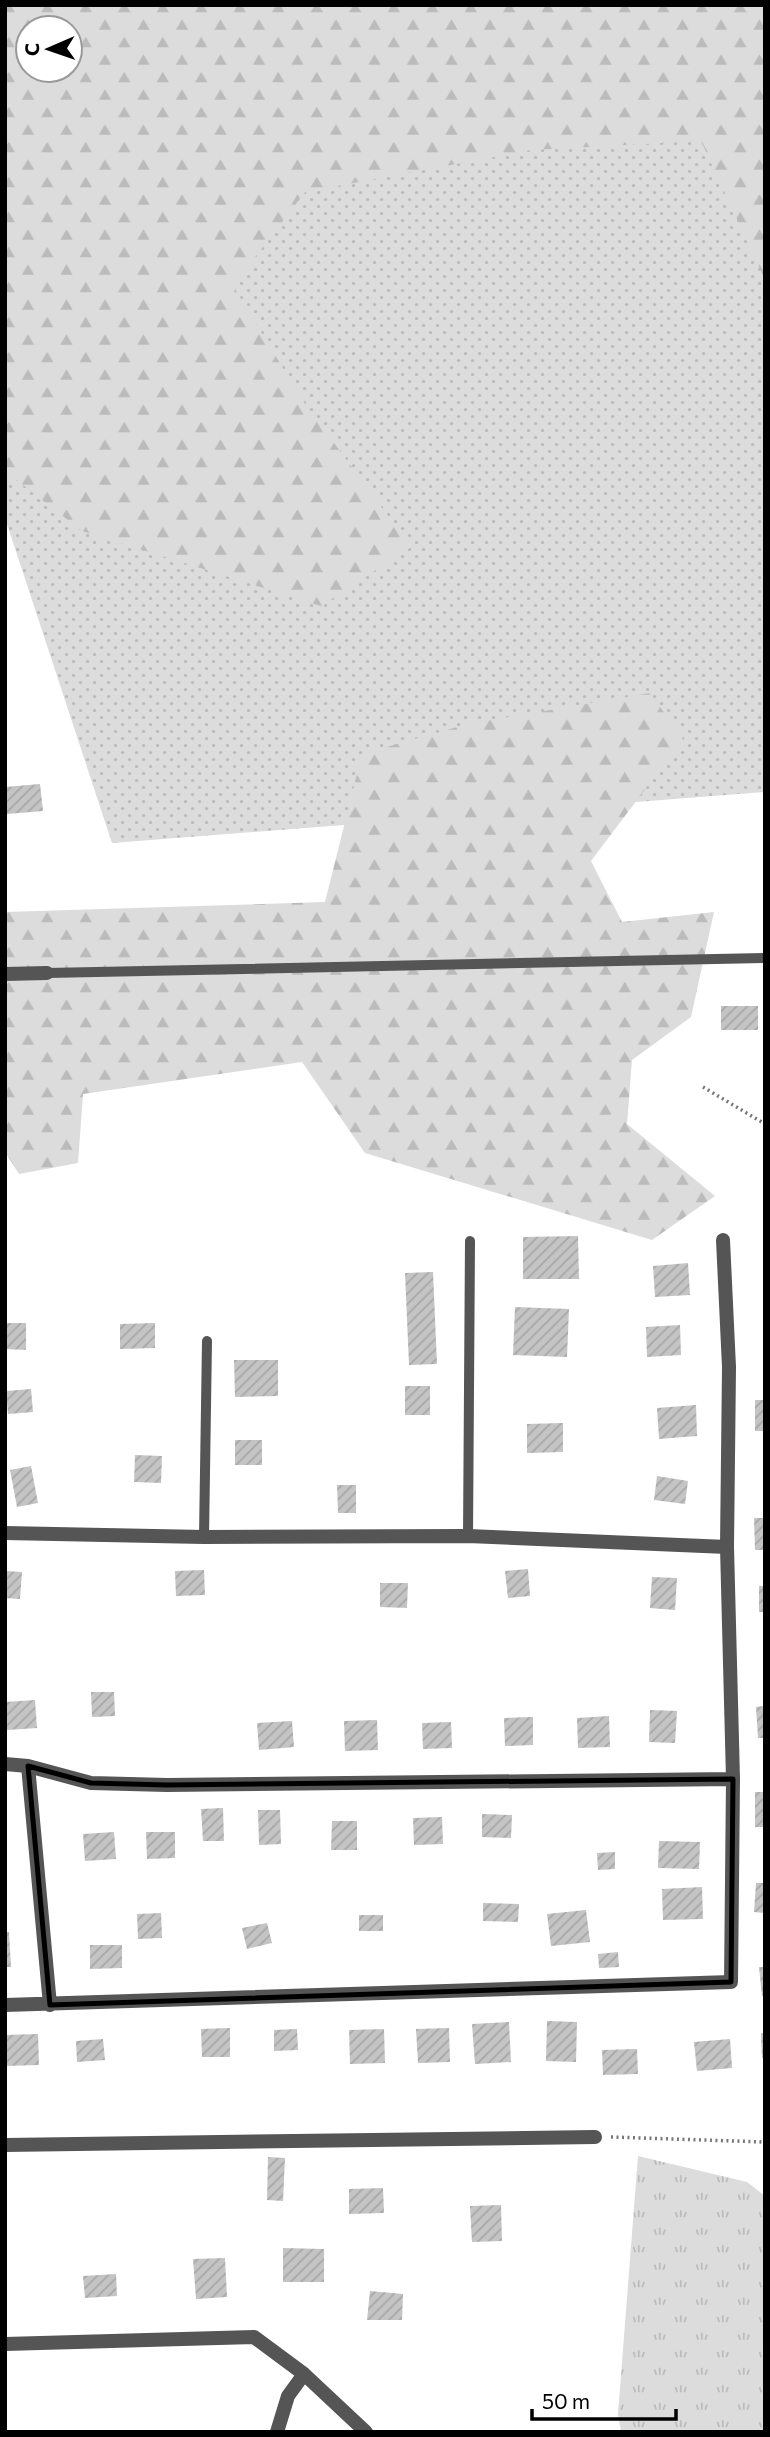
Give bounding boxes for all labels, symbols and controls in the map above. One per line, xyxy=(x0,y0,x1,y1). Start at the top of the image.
north arrow xyxy=(14,14,84,84)
text: С xyxy=(20,43,43,57)
scale bar xyxy=(532,2378,676,2422)
text: 50 m xyxy=(542,2388,590,2413)

